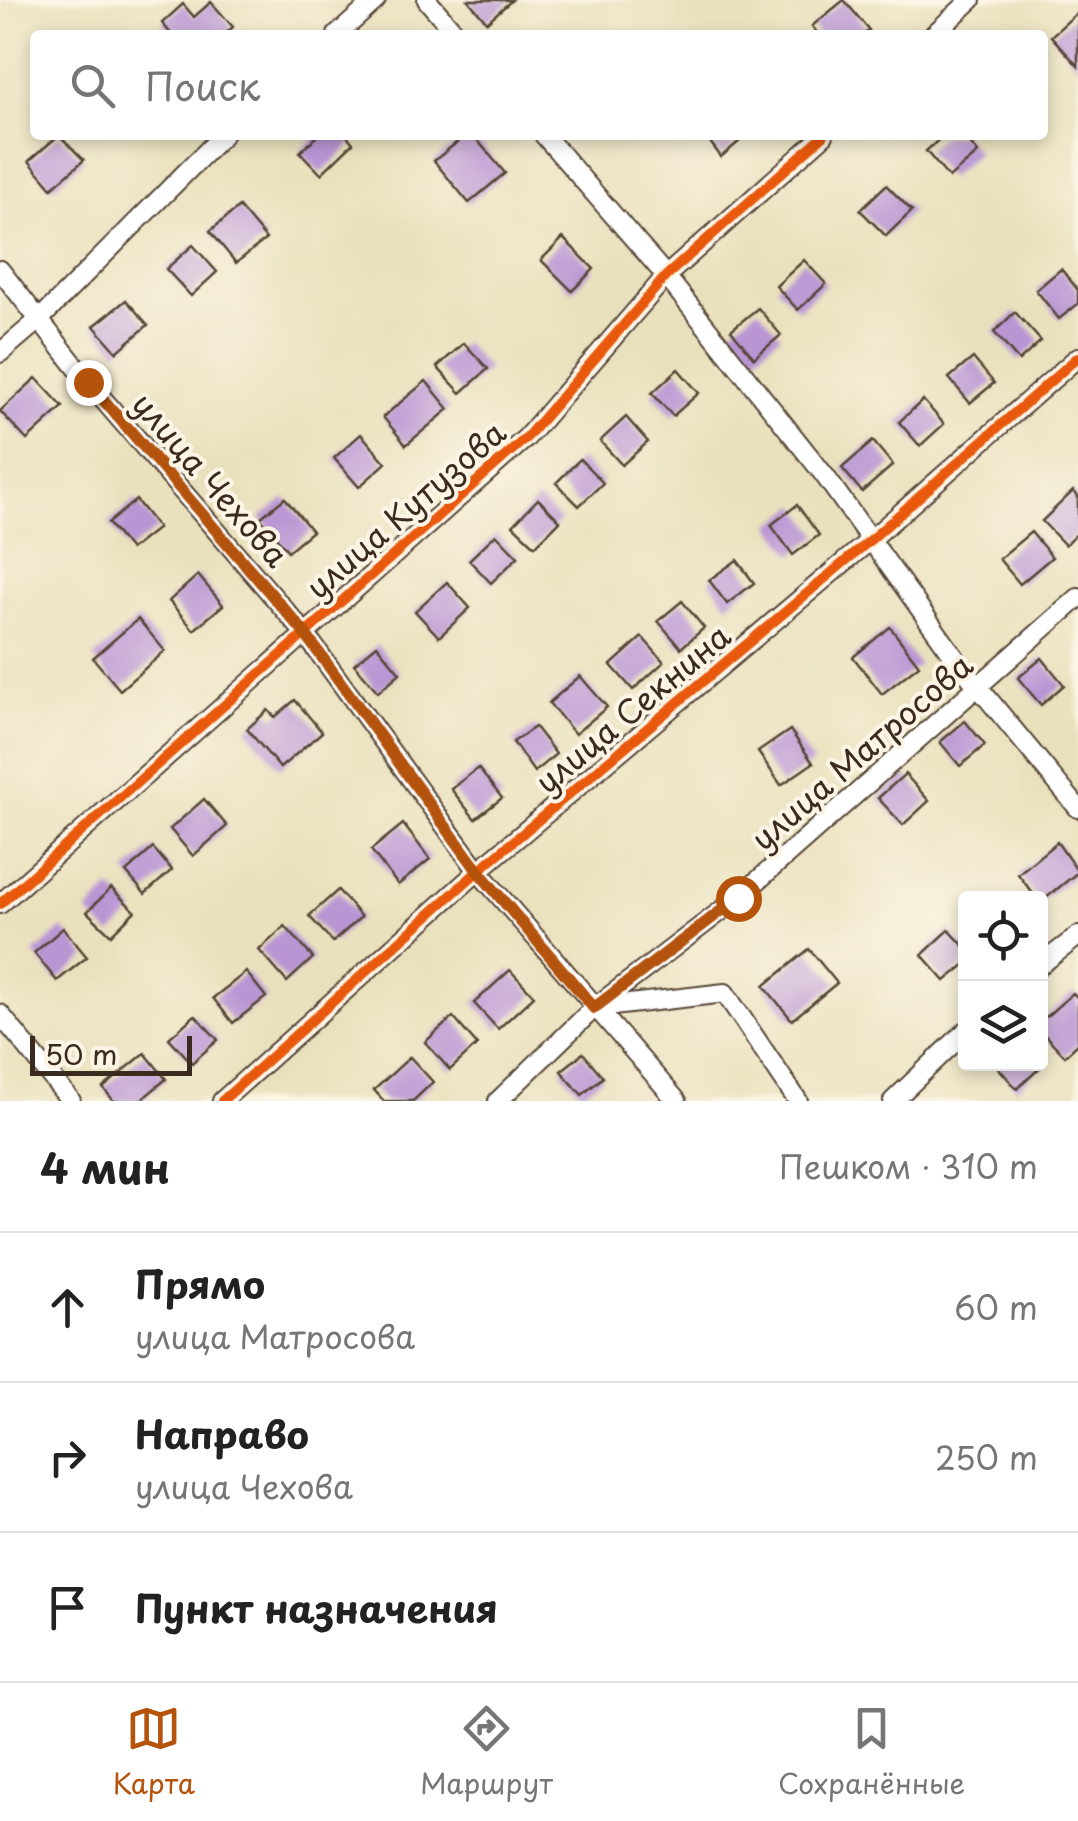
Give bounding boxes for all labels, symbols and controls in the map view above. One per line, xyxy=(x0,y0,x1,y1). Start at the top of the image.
search box xyxy=(30,30,1048,140)
text: Поиск xyxy=(145,57,260,114)
icon: search xyxy=(65,58,120,113)
route end xyxy=(66,360,112,406)
street label: улица Чехова xyxy=(121,381,301,577)
street label: улица Кутузова xyxy=(294,408,516,610)
street label: улица Секнина xyxy=(524,612,740,804)
street label: улица Матросова xyxy=(740,641,983,861)
route start xyxy=(716,876,762,922)
map controls xyxy=(958,891,1048,1071)
button: locate xyxy=(958,891,1048,981)
button: layers xyxy=(958,981,1048,1071)
scale bar xyxy=(30,1031,192,1076)
text: 50 m xyxy=(45,1032,118,1075)
text: 4 мин xyxy=(40,1135,170,1198)
text: Пешком · 310 m xyxy=(779,1142,1038,1190)
text: Прямо xyxy=(135,1255,265,1312)
icon: ahead xyxy=(40,1280,95,1335)
text: 60 m xyxy=(954,1283,1038,1331)
text: улица Матросова xyxy=(135,1312,415,1360)
text: Направо xyxy=(135,1405,309,1462)
icon: right xyxy=(40,1430,95,1485)
text: 250 m xyxy=(935,1433,1038,1481)
text: улица Чехова xyxy=(135,1462,353,1510)
text: Пункт назначения xyxy=(135,1579,498,1636)
icon: arrive xyxy=(40,1580,95,1635)
tab: Карта xyxy=(113,1701,195,1804)
tab: Маршрут xyxy=(420,1701,553,1804)
tab: Сохранённые xyxy=(778,1701,965,1804)

